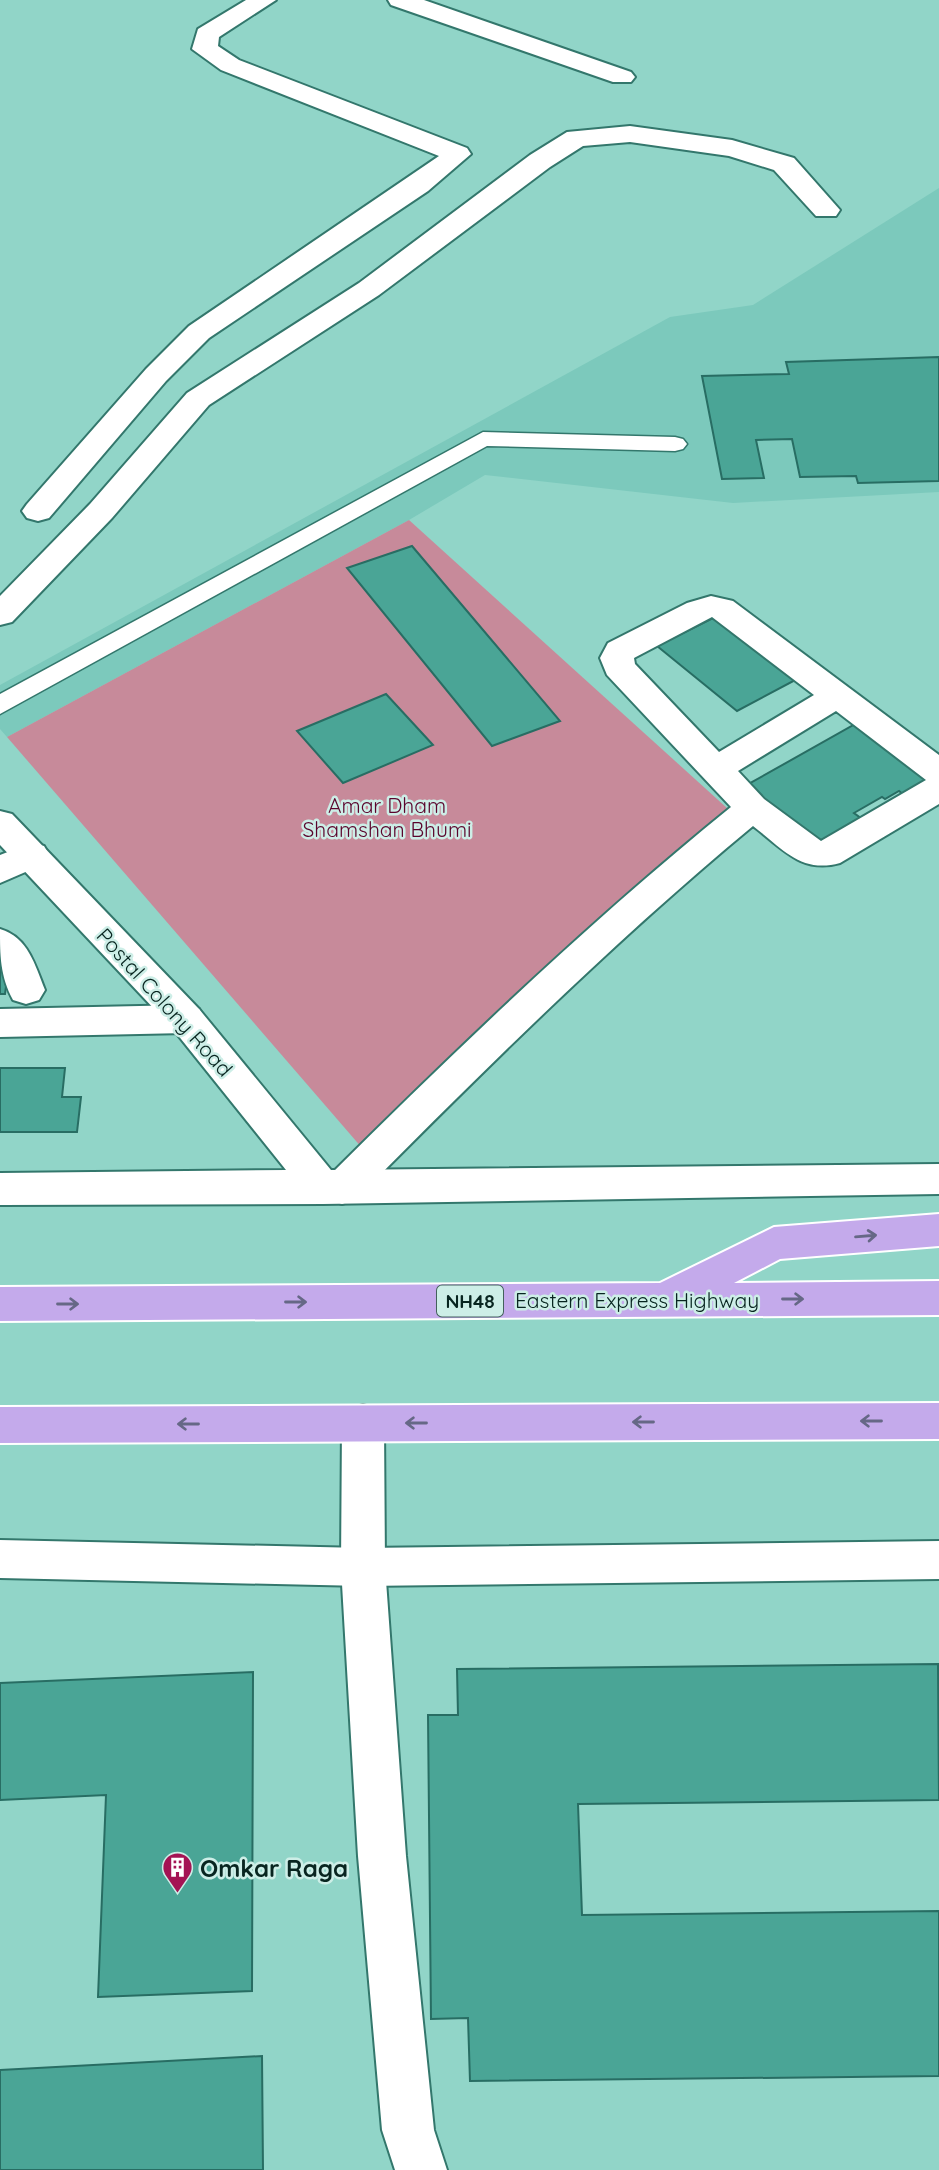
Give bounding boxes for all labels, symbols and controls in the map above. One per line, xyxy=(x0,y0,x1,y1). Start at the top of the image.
park label: Amar Dham Shamshan Bhumi xyxy=(302,792,472,842)
street label: Postal Colony Road xyxy=(92,922,238,1082)
one-way arrow xyxy=(854,1229,876,1242)
road number: NH48 xyxy=(437,1286,503,1316)
street label: Eastern Express Highway xyxy=(515,1287,759,1313)
one-way arrow xyxy=(781,1292,804,1306)
one-way arrow xyxy=(284,1295,307,1309)
one-way arrow xyxy=(56,1297,79,1311)
one-way arrow xyxy=(860,1414,883,1428)
one-way arrow xyxy=(632,1415,655,1429)
one-way arrow xyxy=(405,1416,428,1430)
one-way arrow xyxy=(177,1417,200,1431)
building icon: Omkar Raga xyxy=(160,1851,194,1895)
place label: Omkar Raga xyxy=(200,1853,348,1883)

